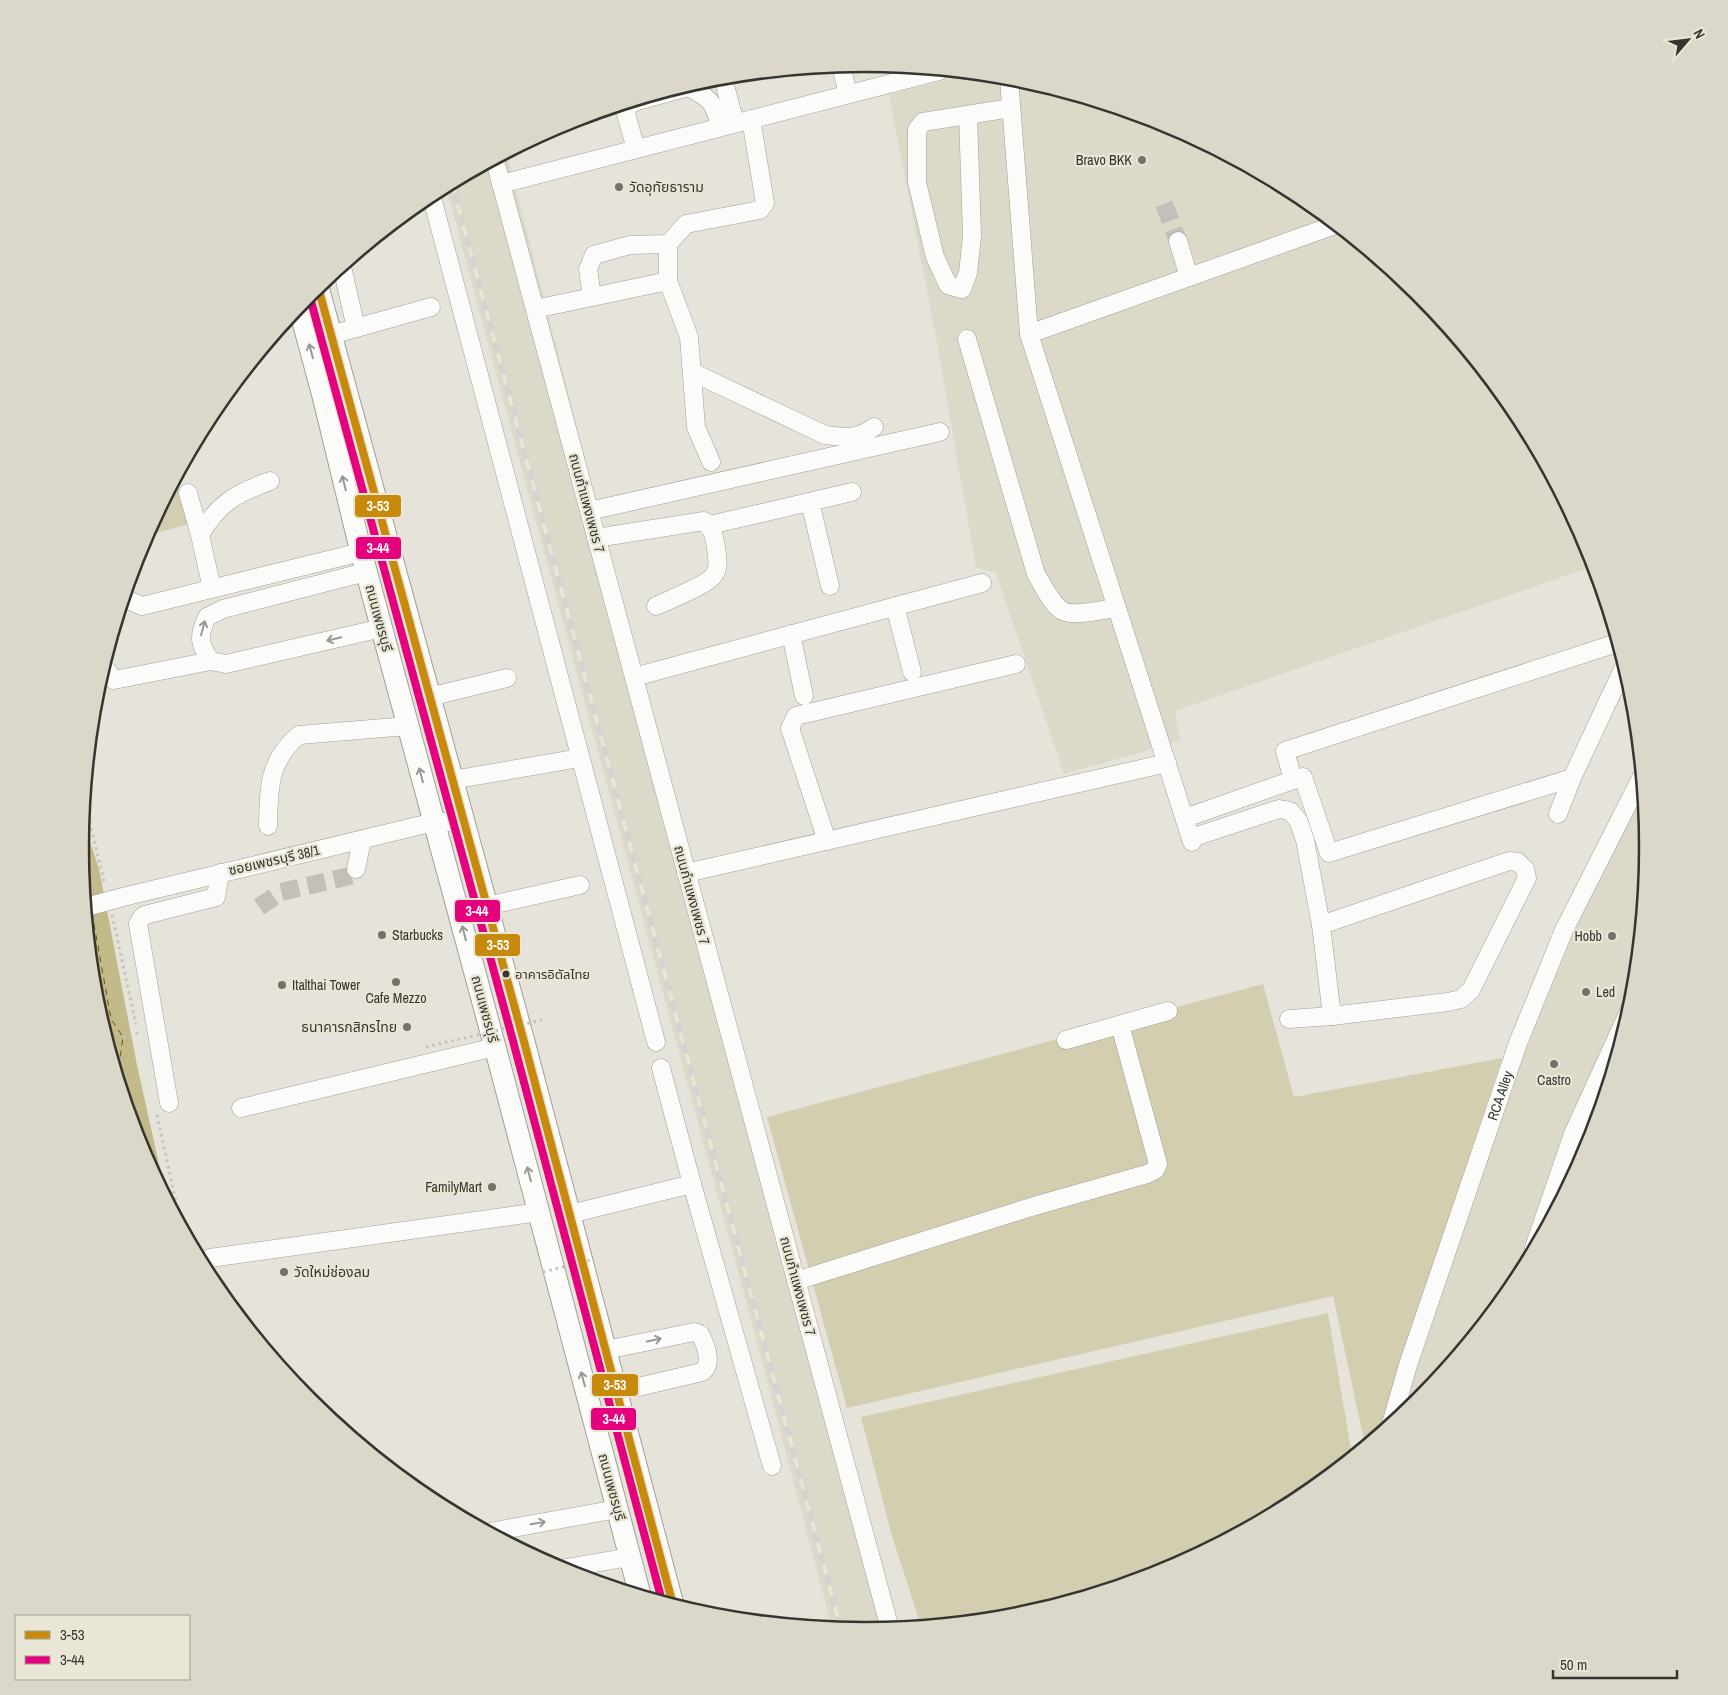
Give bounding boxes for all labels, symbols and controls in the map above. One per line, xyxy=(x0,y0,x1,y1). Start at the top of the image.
north arrow xyxy=(1663,15,1713,65)
text: N xyxy=(1690,26,1709,42)
place label: Bravo BKK xyxy=(1076,151,1132,169)
marker: Bravo BKK xyxy=(1136,154,1148,166)
place label: วัดอุทัยธาราม xyxy=(629,178,704,196)
marker: วัดอุทัยธาราม xyxy=(613,181,625,193)
one-way arrow xyxy=(305,344,315,360)
street label: ถนนกำแพงเพชร 7 xyxy=(565,451,609,555)
one-way arrow xyxy=(339,475,348,491)
line badge: 3-53 xyxy=(354,494,402,518)
text: 3-53 xyxy=(367,497,389,515)
line badge: 3-44 xyxy=(355,536,402,560)
text: 3-44 xyxy=(367,539,390,557)
street label: ถนนเพชรบุรี xyxy=(361,582,397,654)
one-way arrow xyxy=(199,621,208,637)
one-way arrow xyxy=(326,635,342,644)
one-way arrow xyxy=(416,768,425,784)
street label: ซอยเพชรบุรี 38/1 xyxy=(227,841,322,879)
street label: ถนนกำแพงเพชร 7 xyxy=(670,843,714,947)
line badge: 3-44 xyxy=(454,899,501,923)
text: 3-44 xyxy=(466,902,489,920)
one-way arrow xyxy=(458,925,468,941)
place label: Starbucks xyxy=(392,926,443,944)
place label: Hobb xyxy=(1575,927,1602,945)
marker: Starbucks xyxy=(376,929,388,941)
marker: Hobb xyxy=(1606,930,1618,942)
line badge: 3-53 xyxy=(474,933,521,957)
text: 3-53 xyxy=(487,936,509,954)
place label: อาคารอิตัลไทย xyxy=(515,966,590,983)
marker: อาคารอิตัลไทย xyxy=(501,969,511,979)
street label: ถนนเพชรบุรี xyxy=(467,973,503,1045)
place label: Italthai Tower xyxy=(292,976,360,994)
marker: Cafe Mezzo xyxy=(390,976,402,988)
marker: Italthai Tower xyxy=(276,979,288,991)
place label: Led xyxy=(1596,983,1615,1001)
marker: Led xyxy=(1580,986,1592,998)
place label: Cafe Mezzo xyxy=(365,989,427,1007)
place label: ธนาคารกสิกรไทย xyxy=(301,1018,397,1036)
marker: ธนาคารกสิกรไทย xyxy=(401,1021,413,1033)
marker: Castro xyxy=(1548,1058,1560,1070)
street label: RCA Alley xyxy=(1483,1068,1517,1123)
place label: Castro xyxy=(1537,1071,1571,1089)
one-way arrow xyxy=(523,1167,533,1183)
place label: FamilyMart xyxy=(425,1178,482,1196)
marker: FamilyMart xyxy=(486,1181,498,1193)
street label: ถนนกำแพงเพชร 7 xyxy=(776,1234,820,1338)
place label: วัดใหม่ช่องลม xyxy=(294,1263,370,1281)
marker: วัดใหม่ช่องลม xyxy=(278,1266,290,1278)
one-way arrow xyxy=(645,1335,661,1345)
one-way arrow xyxy=(578,1371,587,1387)
line badge: 3-53 xyxy=(591,1373,639,1397)
text: 3-53 xyxy=(604,1376,626,1394)
line badge: 3-44 xyxy=(590,1407,637,1431)
text: 3-44 xyxy=(603,1410,626,1428)
street label: ถนนเพชรบุรี xyxy=(594,1451,630,1523)
one-way arrow xyxy=(529,1518,545,1528)
legend xyxy=(15,1615,190,1680)
text: 3-53 xyxy=(60,1624,85,1645)
scale bar xyxy=(1553,1648,1677,1680)
text: 3-44 xyxy=(60,1649,85,1670)
text: 50 m xyxy=(1560,1654,1587,1675)

